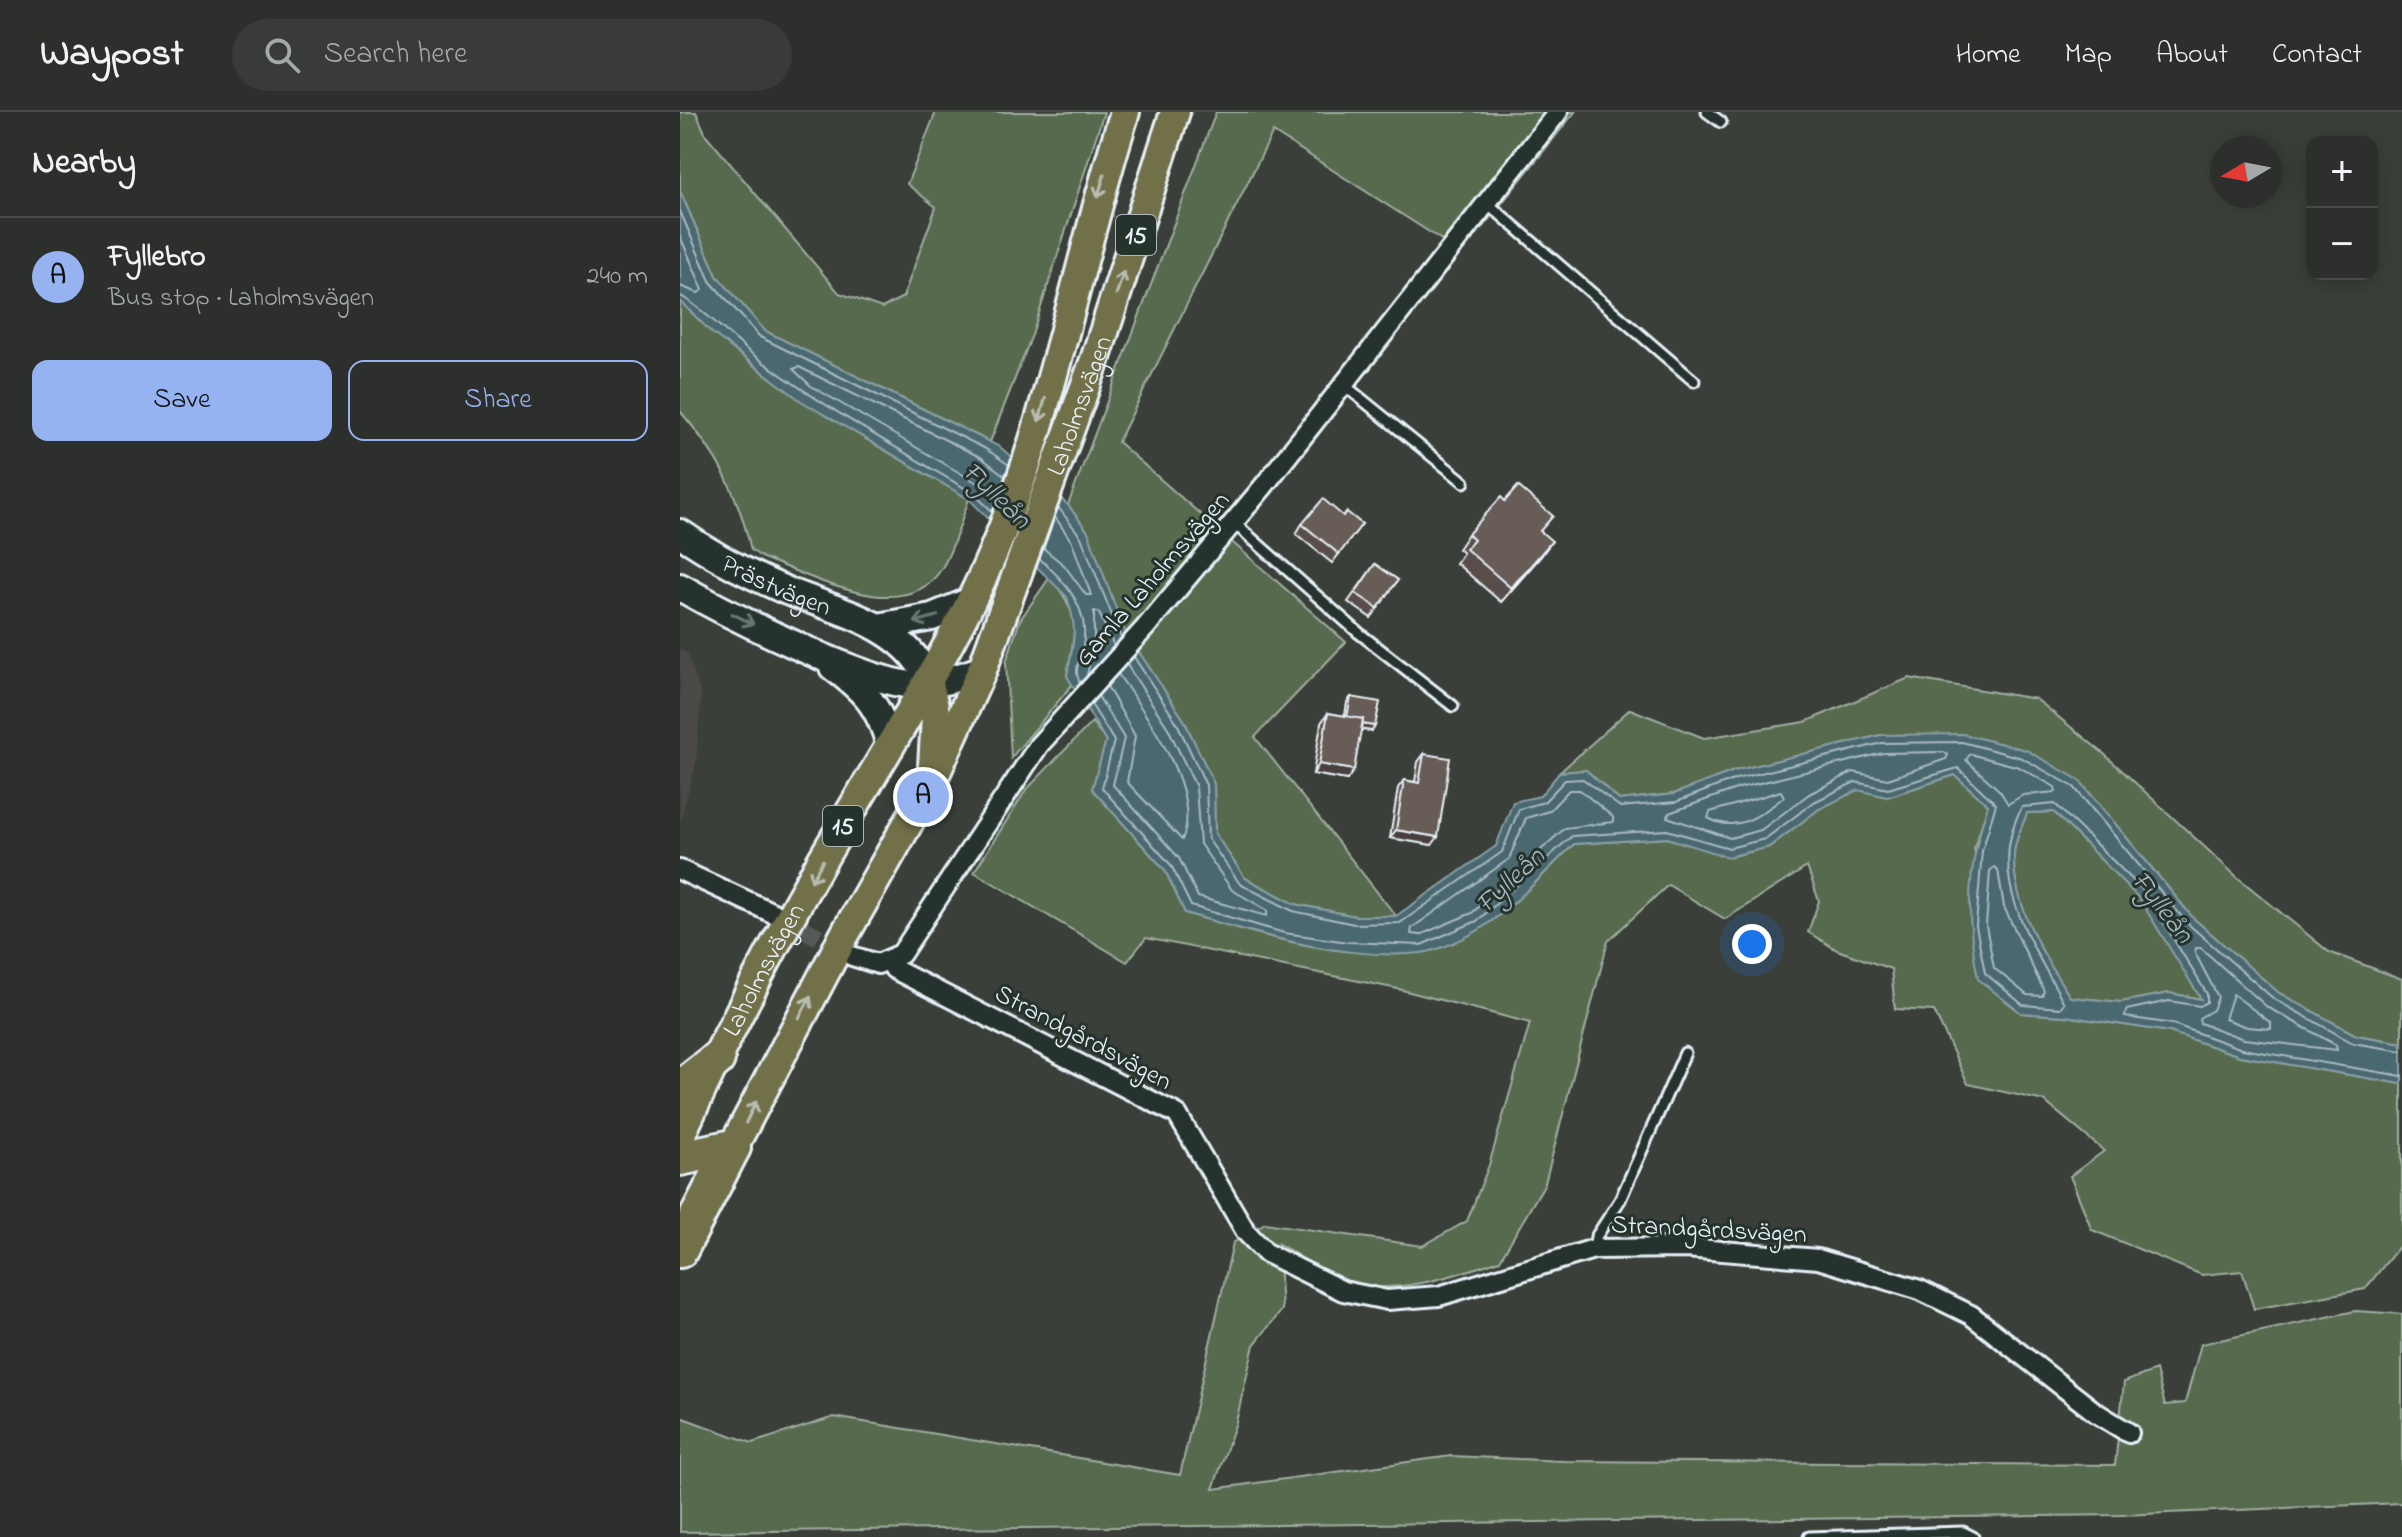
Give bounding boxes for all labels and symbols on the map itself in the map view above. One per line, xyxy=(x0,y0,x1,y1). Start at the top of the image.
north arrow xyxy=(2210,136,2282,208)
one-way arrow xyxy=(1093,173,1108,199)
road number: 15 xyxy=(1116,215,1156,255)
one-way arrow xyxy=(1114,271,1128,296)
street label: Laholmsvägen xyxy=(1038,332,1124,482)
one-way arrow xyxy=(1034,397,1049,423)
water label: Fylleån xyxy=(952,453,1040,541)
street label: Gamla Laholmsvägen xyxy=(1066,484,1240,676)
street label: Prästvägen xyxy=(714,546,836,628)
one-way arrow xyxy=(731,612,755,627)
one-way arrow xyxy=(913,612,939,627)
pin: A xyxy=(897,767,949,827)
road number: 15 xyxy=(823,806,863,846)
water label: Fylleån xyxy=(1467,838,1556,925)
one-way arrow xyxy=(808,858,824,882)
water label: Fylleån xyxy=(2120,863,2203,954)
street label: Laholmsvägen xyxy=(714,897,816,1044)
your location xyxy=(1732,924,1772,964)
street label: Strandgårdsvägen xyxy=(987,976,1178,1101)
one-way arrow xyxy=(798,996,813,1020)
one-way arrow xyxy=(744,1100,759,1124)
street label: Strandgårdsvägen xyxy=(1610,1207,1808,1255)

